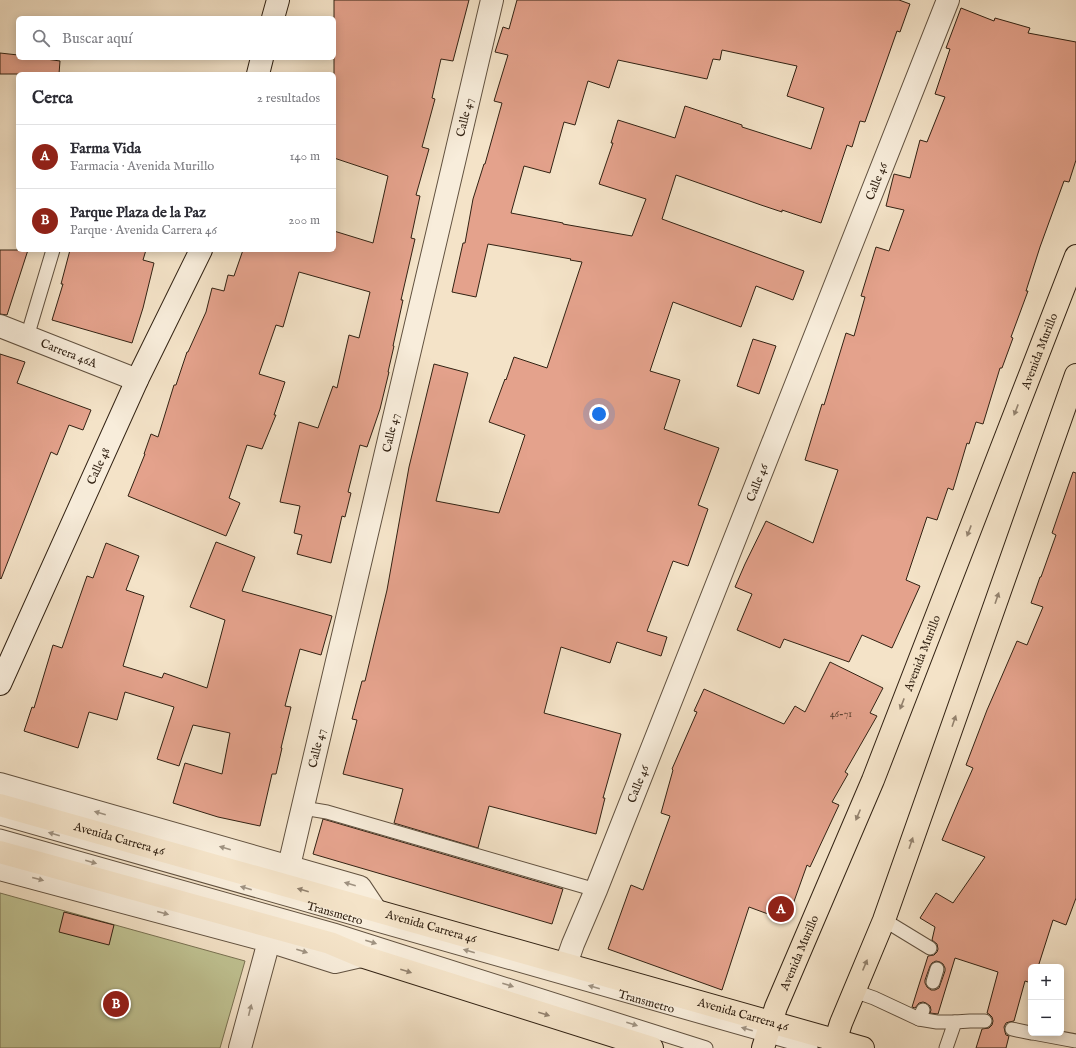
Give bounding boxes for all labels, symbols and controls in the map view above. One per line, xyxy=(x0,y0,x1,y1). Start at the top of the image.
search box xyxy=(16,16,336,60)
icon: search xyxy=(30,27,52,49)
text: Buscar aquí xyxy=(62,29,132,48)
text: Cerca xyxy=(32,88,73,109)
text: 2 resultados xyxy=(257,90,320,107)
street label: Calle 47 xyxy=(453,96,477,138)
text: Farma Vida xyxy=(70,139,141,158)
text: A xyxy=(41,148,49,165)
text: 140 m xyxy=(290,148,320,165)
text: Farmacia · Avenida Murillo xyxy=(70,158,214,175)
street label: Calle 46 xyxy=(863,160,891,203)
text: Parque Plaza de la Paz xyxy=(70,203,206,222)
text: B xyxy=(41,212,49,229)
text: 200 m xyxy=(288,212,320,229)
text: Parque · Avenida Carrera 46 xyxy=(70,222,217,239)
street label: Avenida Murillo xyxy=(1018,310,1061,392)
street label: Carrera 46A xyxy=(38,336,100,372)
your location xyxy=(589,404,609,424)
one-way arrow xyxy=(1013,404,1019,416)
street label: Calle 47 xyxy=(379,412,403,454)
street label: Calle 48 xyxy=(84,445,114,487)
street label: Calle 46 xyxy=(743,461,772,504)
one-way arrow xyxy=(966,525,972,537)
one-way arrow xyxy=(995,592,1001,604)
street label: Avenida Murillo xyxy=(901,613,944,694)
one-way arrow xyxy=(899,699,905,711)
house number: 46-71 xyxy=(830,708,852,721)
one-way arrow xyxy=(952,714,958,726)
street label: Calle 47 xyxy=(305,727,329,769)
street label: Calle 46 xyxy=(624,762,653,805)
one-way arrow xyxy=(94,809,107,815)
one-way arrow xyxy=(855,810,861,821)
street label: Avenida Carrera 46 xyxy=(71,819,167,859)
one-way arrow xyxy=(47,831,59,837)
one-way arrow xyxy=(908,837,914,849)
one-way arrow xyxy=(219,845,231,851)
one-way arrow xyxy=(86,859,98,865)
one-way arrow xyxy=(32,876,44,882)
one-way arrow xyxy=(344,881,356,887)
one-way arrow xyxy=(240,885,252,891)
one-way arrow xyxy=(297,887,309,893)
pin: A xyxy=(768,894,794,924)
street label: Transmetro xyxy=(305,898,365,929)
street label: Avenida Carrera 46 xyxy=(383,907,479,947)
one-way arrow xyxy=(157,910,170,916)
street label: Avenida Murillo xyxy=(777,913,823,994)
one-way arrow xyxy=(365,939,377,945)
one-way arrow xyxy=(463,948,475,954)
one-way arrow xyxy=(296,949,308,955)
one-way arrow xyxy=(862,959,868,970)
map controls xyxy=(1028,964,1064,1036)
button: + xyxy=(1028,964,1064,1000)
one-way arrow xyxy=(401,968,413,974)
one-way arrow xyxy=(502,982,514,988)
one-way arrow xyxy=(588,983,601,989)
street label: Transmetro xyxy=(617,987,677,1017)
pin: B xyxy=(103,989,129,1019)
street label: Avenida Carrera 46 xyxy=(695,995,791,1035)
button: − xyxy=(1028,1000,1064,1036)
one-way arrow xyxy=(247,1004,253,1016)
one-way arrow xyxy=(538,1011,550,1017)
one-way arrow xyxy=(626,1022,638,1028)
one-way arrow xyxy=(740,1026,753,1032)

